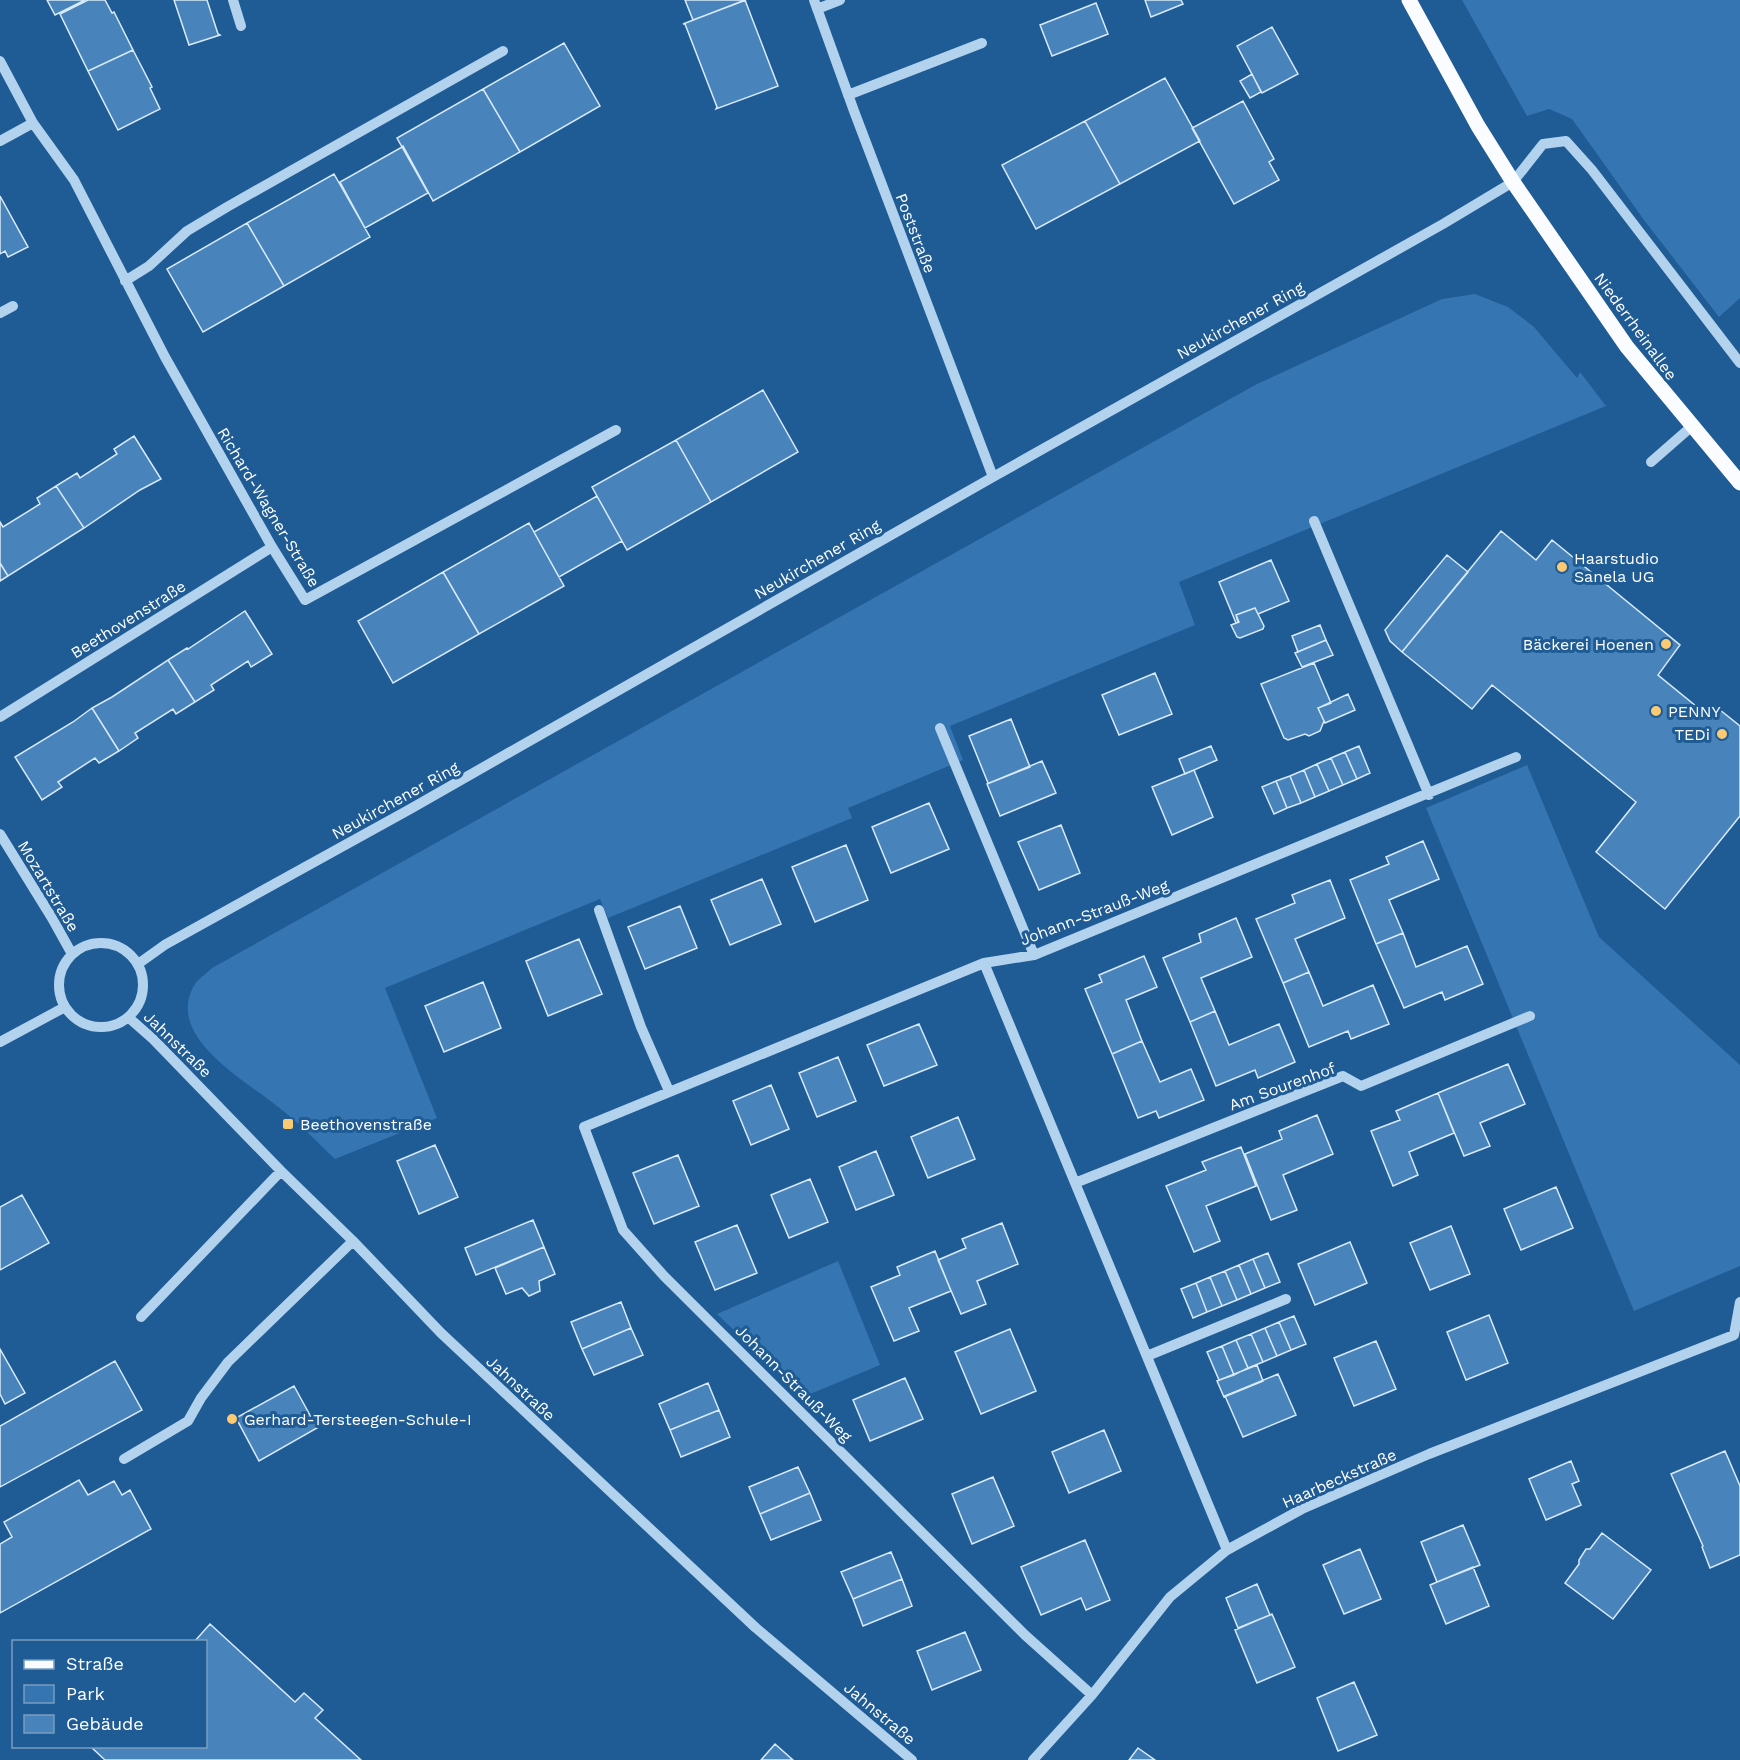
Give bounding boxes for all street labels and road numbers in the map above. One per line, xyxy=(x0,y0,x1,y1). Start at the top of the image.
street label: Poststraße xyxy=(892,191,939,276)
street label: Niederrheinallee xyxy=(1590,269,1681,384)
street label: Neukirchener Ring xyxy=(1173,277,1308,363)
street label: Richard-Wagner-Straße xyxy=(213,424,324,590)
street label: Neukirchener Ring xyxy=(751,515,884,603)
street label: Beethovenstraße xyxy=(67,576,189,662)
street label: Neukirchener Ring xyxy=(328,757,463,843)
street label: Mozartstraße xyxy=(14,837,83,935)
street label: Johann-Strauß-Weg xyxy=(1017,875,1171,950)
street label: Jahnstraße xyxy=(140,1007,216,1081)
street label: Am Sourenhof xyxy=(1226,1058,1339,1115)
street label: Johann-Strauß-Weg xyxy=(731,1321,856,1446)
street label: Jahnstraße xyxy=(482,1352,559,1425)
street label: Haarbeckstraße xyxy=(1279,1445,1399,1512)
street label: Jahnstraße xyxy=(840,1678,919,1749)

